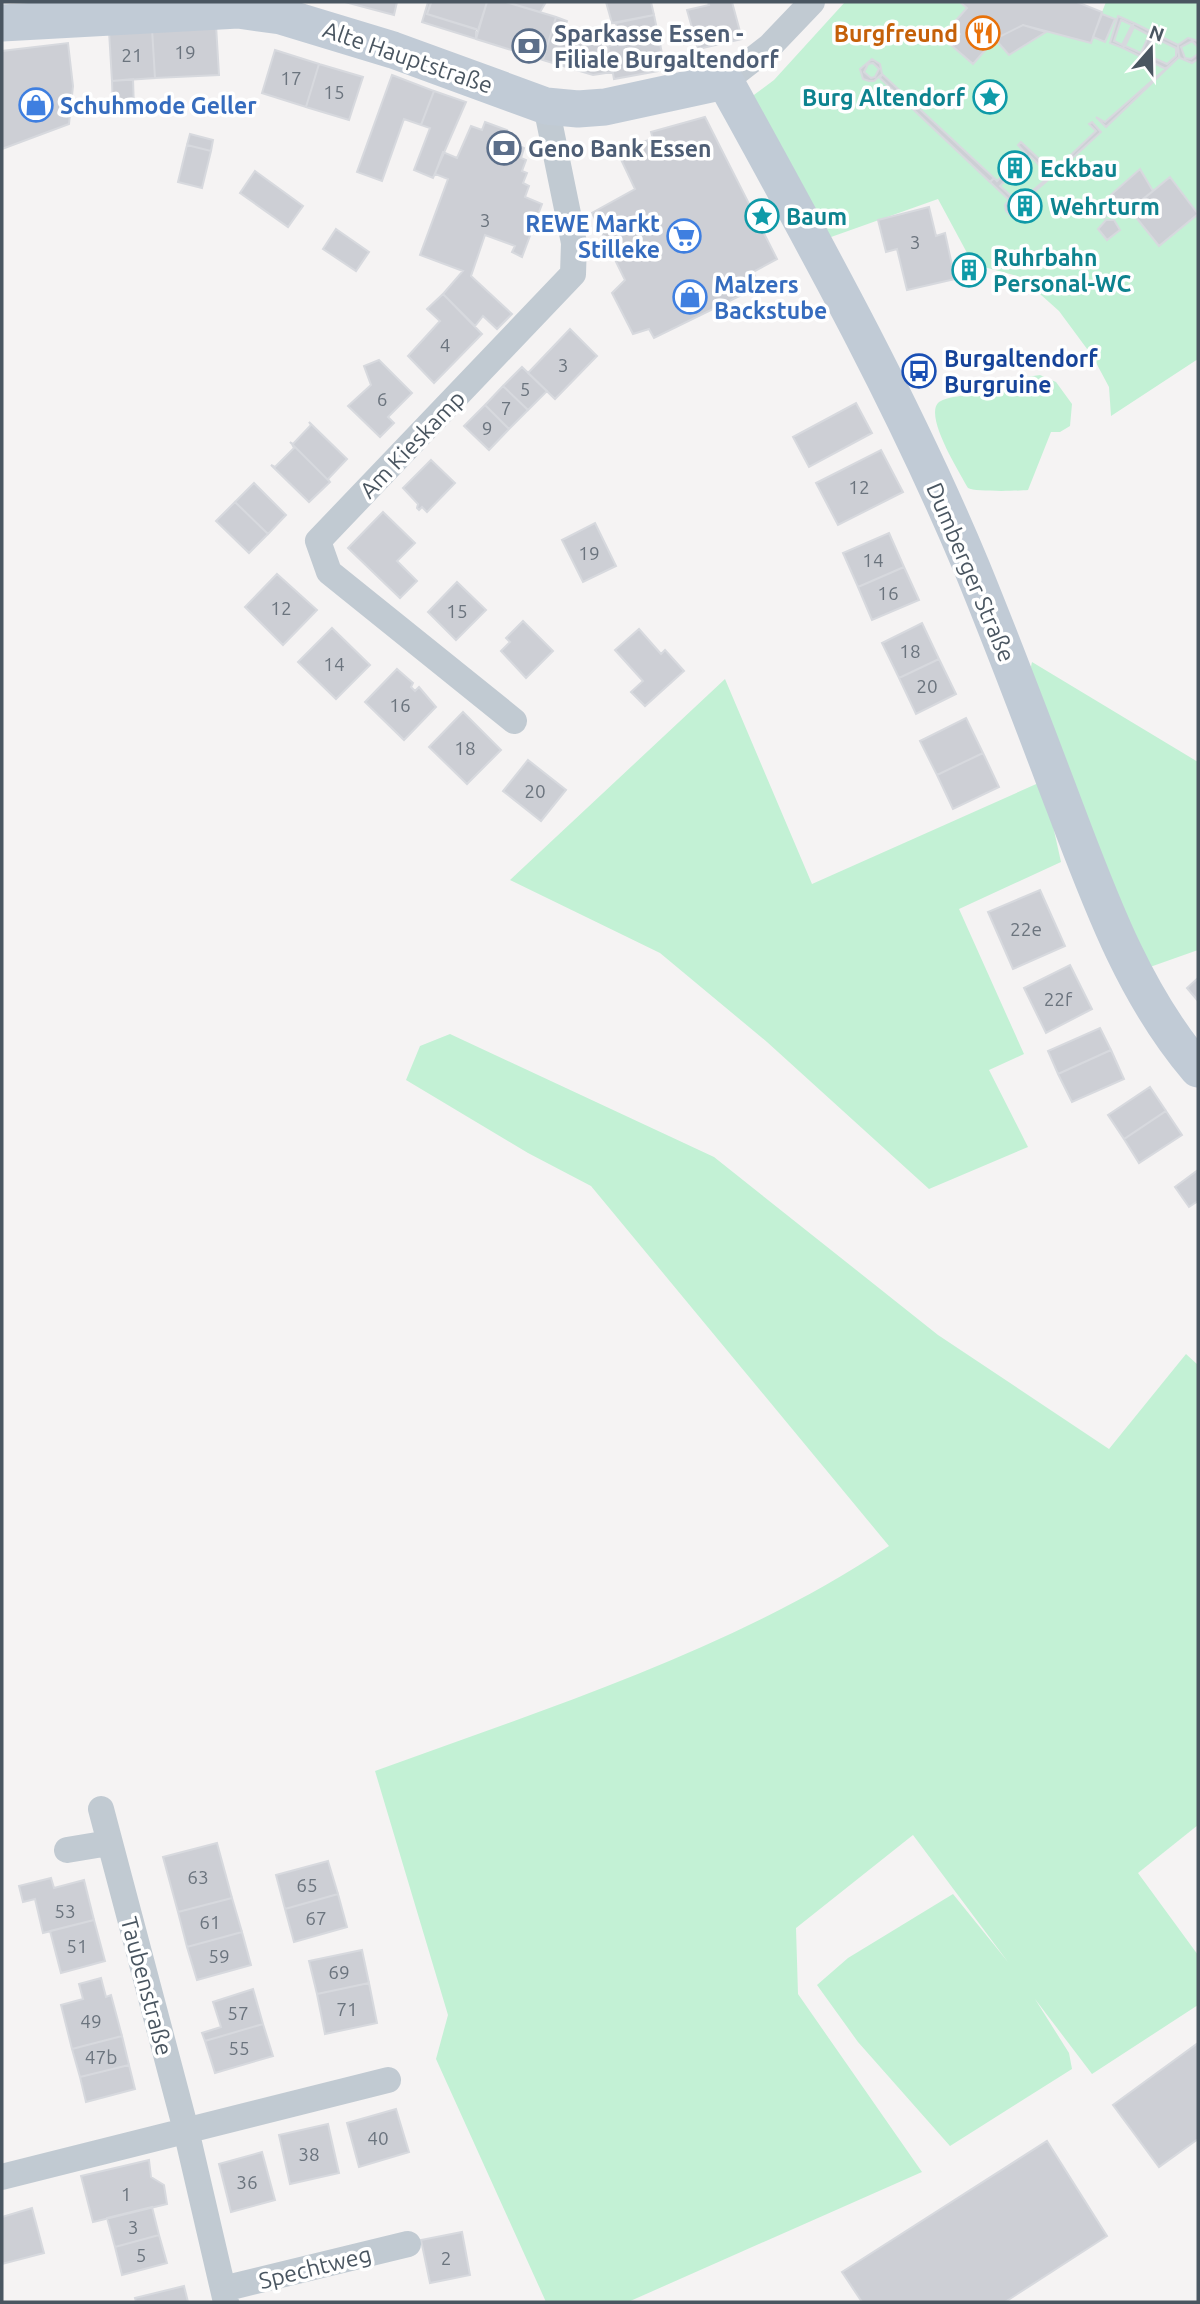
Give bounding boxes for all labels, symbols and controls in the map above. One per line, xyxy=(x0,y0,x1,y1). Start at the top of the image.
restaurant icon: Burgfreund xyxy=(964,14,1002,52)
north arrow xyxy=(1116,14,1186,84)
street label: Alte Hauptstraße xyxy=(320,16,496,98)
text: N xyxy=(1146,20,1167,46)
place label: Sparkasse Essen - Filiale Burgaltendorf xyxy=(554,21,779,72)
place label: Burgfreund xyxy=(834,21,958,46)
bank icon: Sparkasse Essen - Filiale Burgaltendorf xyxy=(510,27,548,65)
house number: 19 xyxy=(174,41,196,63)
house number: 21 xyxy=(121,44,143,66)
house number: 17 xyxy=(280,67,302,89)
place icon: Burg Altendorf xyxy=(971,78,1009,116)
house number: 15 xyxy=(323,81,345,103)
place label: Burg Altendorf xyxy=(802,85,966,110)
shop icon: Schuhmode Geller xyxy=(17,86,55,124)
place label: Schuhmode Geller xyxy=(60,93,257,118)
bank icon: Geno Bank Essen xyxy=(485,129,523,167)
place label: Geno Bank Essen xyxy=(528,136,712,161)
building icon: Eckbau xyxy=(996,149,1034,187)
place label: Eckbau xyxy=(1040,156,1117,181)
building icon: Wehrturm xyxy=(1006,187,1044,225)
place label: Wehrturm xyxy=(1050,194,1160,219)
place icon: Baum xyxy=(743,197,781,235)
place label: Baum xyxy=(786,204,847,229)
house number: 3 xyxy=(480,209,490,231)
place label: REWE Markt Stilleke xyxy=(525,211,660,262)
supermarket icon: REWE Markt Stilleke xyxy=(665,217,703,255)
house number: 3 xyxy=(910,231,920,253)
place label: Ruhrbahn Personal-WC xyxy=(993,245,1132,296)
building icon: Ruhrbahn Personal-WC xyxy=(950,251,988,289)
place label: Malzers Backstube xyxy=(714,272,827,323)
shop icon: Malzers Backstube xyxy=(671,278,709,316)
house number: 4 xyxy=(440,334,450,356)
place label: Burgaltendorf Burgruine xyxy=(944,346,1098,397)
bus stop icon: Burgaltendorf Burgruine xyxy=(900,352,938,390)
house number: 3 xyxy=(558,354,568,376)
house number: 5 xyxy=(520,378,530,400)
street label: Am Kieskamp xyxy=(355,385,469,503)
house number: 6 xyxy=(377,388,387,410)
house number: 7 xyxy=(501,397,511,419)
house number: 9 xyxy=(482,417,492,439)
house number: 12 xyxy=(848,476,870,498)
street label: Dumberger Straße xyxy=(922,479,1020,665)
house number: 19 xyxy=(578,542,600,564)
house number: 14 xyxy=(862,549,884,571)
house number: 16 xyxy=(877,582,899,604)
house number: 12 xyxy=(270,597,292,619)
house number: 15 xyxy=(446,600,468,622)
house number: 18 xyxy=(899,640,921,662)
house number: 14 xyxy=(323,653,345,675)
house number: 20 xyxy=(916,675,938,697)
house number: 16 xyxy=(389,694,411,716)
house number: 18 xyxy=(454,737,476,759)
house number: 20 xyxy=(524,780,546,802)
house number: 22e xyxy=(1010,918,1042,940)
house number: 22f xyxy=(1044,988,1073,1010)
house number: 63 xyxy=(187,1866,209,1888)
house number: 65 xyxy=(296,1874,318,1896)
house number: 53 xyxy=(54,1900,76,1922)
house number: 67 xyxy=(305,1907,327,1929)
house number: 61 xyxy=(199,1911,221,1933)
street label: Taubenstraße xyxy=(117,1914,177,2058)
house number: 51 xyxy=(66,1935,88,1957)
house number: 59 xyxy=(208,1945,230,1967)
house number: 69 xyxy=(328,1961,350,1983)
house number: 71 xyxy=(336,1998,358,2020)
house number: 57 xyxy=(227,2002,249,2024)
house number: 49 xyxy=(80,2010,102,2032)
house number: 55 xyxy=(228,2037,250,2059)
house number: 47b xyxy=(85,2046,117,2068)
house number: 40 xyxy=(367,2127,389,2149)
house number: 38 xyxy=(298,2143,320,2165)
house number: 36 xyxy=(236,2171,258,2193)
house number: 1 xyxy=(121,2183,131,2205)
house number: 3 xyxy=(128,2216,138,2238)
street label: Spechtweg xyxy=(256,2241,374,2293)
house number: 5 xyxy=(136,2244,146,2266)
house number: 2 xyxy=(441,2247,451,2269)

